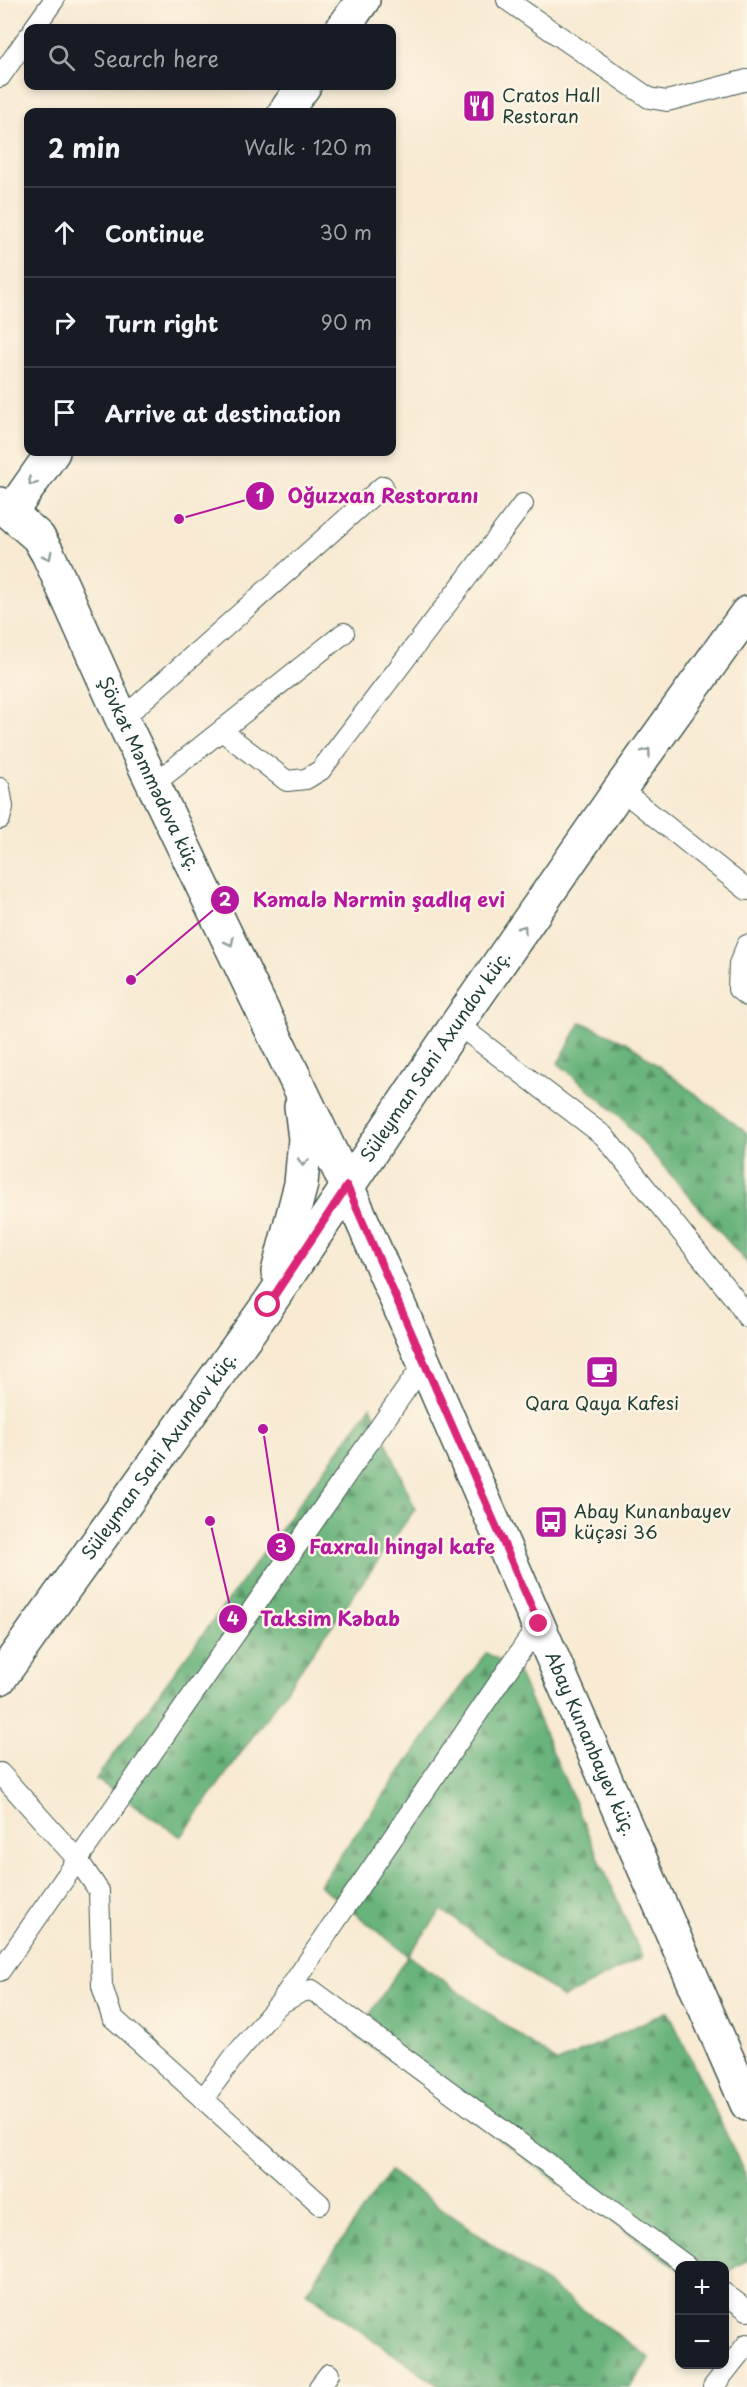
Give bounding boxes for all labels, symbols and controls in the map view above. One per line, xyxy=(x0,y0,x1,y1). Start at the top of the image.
search box xyxy=(24,24,396,90)
icon: search xyxy=(45,41,78,74)
text: Search here xyxy=(93,41,219,74)
place label: Cratos Hall Restoran xyxy=(502,81,600,129)
restaurant icon: Cratos Hall Restoran xyxy=(461,88,497,124)
text: 2 min xyxy=(48,128,121,167)
text: Walk · 120 m xyxy=(244,132,372,162)
icon: ahead xyxy=(48,216,81,249)
text: Continue xyxy=(105,216,204,249)
text: 30 m xyxy=(319,217,372,247)
icon: right xyxy=(48,306,81,339)
text: Turn right xyxy=(105,306,218,339)
text: 90 m xyxy=(321,307,372,337)
icon: arrive xyxy=(48,396,81,429)
text: Arrive at destination xyxy=(105,396,341,429)
one-way arrow xyxy=(28,475,39,486)
callout: Oğuzxan Restoranı xyxy=(245,477,490,515)
text: Oğuzxan Restoranı xyxy=(288,480,478,510)
text: 1 xyxy=(256,481,265,508)
one-way arrow xyxy=(41,550,53,561)
street label: Şövkət Məmmədova küç. xyxy=(93,672,208,875)
one-way arrow xyxy=(639,748,650,759)
callout: Kəmalə Nərmin şadlıq evi xyxy=(210,881,518,919)
text: Kəmalə Nərmin şadlıq evi xyxy=(253,884,505,914)
text: 2 xyxy=(219,885,232,912)
one-way arrow xyxy=(516,925,527,936)
one-way arrow xyxy=(222,935,234,946)
street label: Süleyman Sani Axundov küç. xyxy=(353,944,516,1167)
one-way arrow xyxy=(297,1157,310,1166)
route start xyxy=(254,1291,280,1317)
street label: Süleyman Sani Axundov küç. xyxy=(74,1346,242,1565)
cafe icon: Qara Qaya Kafesi xyxy=(584,1354,620,1390)
place label: Qara Qaya Kafesi xyxy=(525,1389,679,1416)
place label: Abay Kunanbayev küçəsi 36 xyxy=(574,1497,731,1545)
bus stop icon: Abay Kunanbayev küçəsi 36 xyxy=(533,1504,569,1540)
callout: Faxralı hingəl kafe xyxy=(266,1528,509,1566)
text: Faxralı hingəl kafe xyxy=(309,1531,495,1561)
text: 3 xyxy=(275,1532,287,1559)
callout: Taksim Kəbab xyxy=(218,1600,412,1638)
text: Taksim Kəbab xyxy=(260,1603,400,1633)
text: 4 xyxy=(227,1604,239,1631)
route end xyxy=(525,1610,551,1636)
street label: Abay Kunanbayev küç. xyxy=(539,1647,644,1840)
map controls xyxy=(675,2261,729,2369)
button: + xyxy=(675,2261,729,2315)
button: − xyxy=(675,2315,729,2369)

